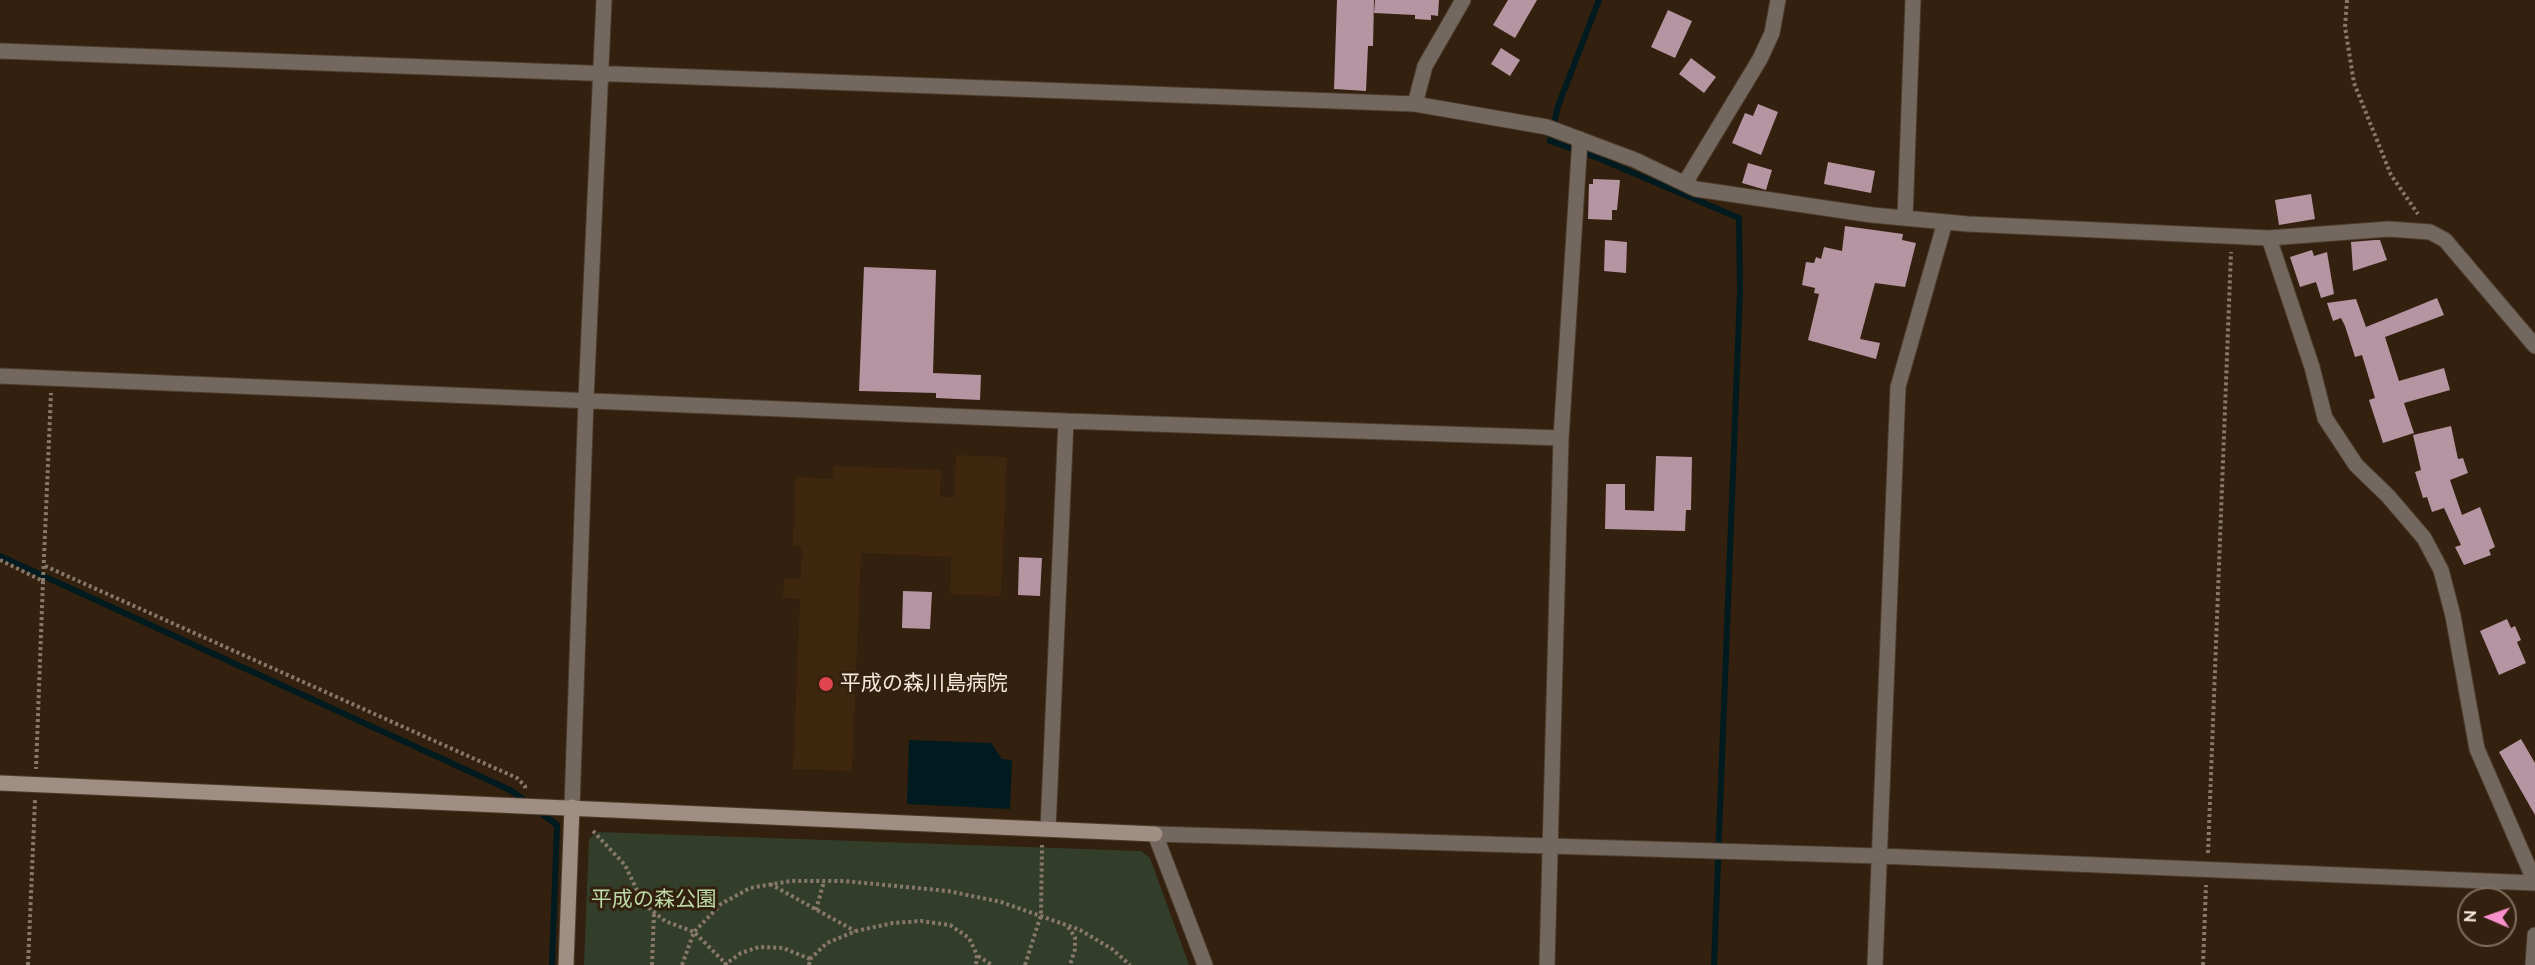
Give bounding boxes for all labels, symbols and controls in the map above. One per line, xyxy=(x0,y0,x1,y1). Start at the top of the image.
place label: 平成の森川島病院 xyxy=(840,671,1008,697)
marker: 平成の森川島病院 xyxy=(817,675,835,693)
park label: 平成の森公園 xyxy=(591,887,717,913)
north arrow xyxy=(2457,887,2517,947)
text: N xyxy=(2461,910,2480,923)

